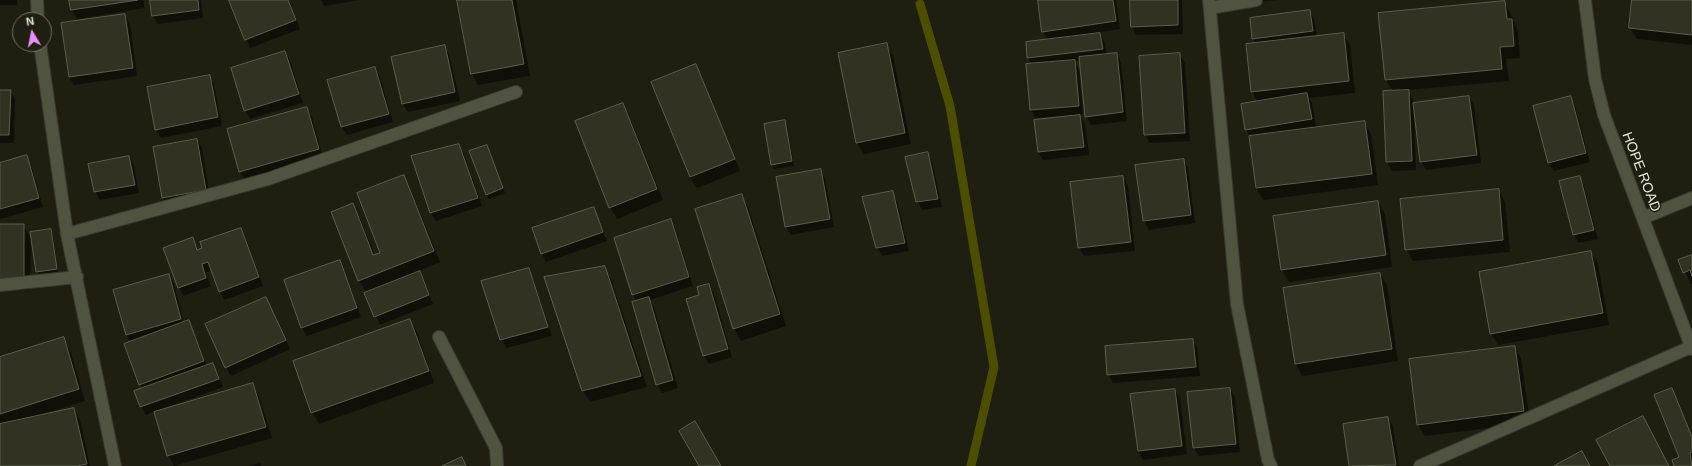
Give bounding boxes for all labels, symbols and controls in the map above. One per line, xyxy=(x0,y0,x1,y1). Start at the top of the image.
north arrow xyxy=(12,12,52,52)
text: N xyxy=(25,15,35,28)
street label: HOPE ROAD xyxy=(1618,130,1664,214)

